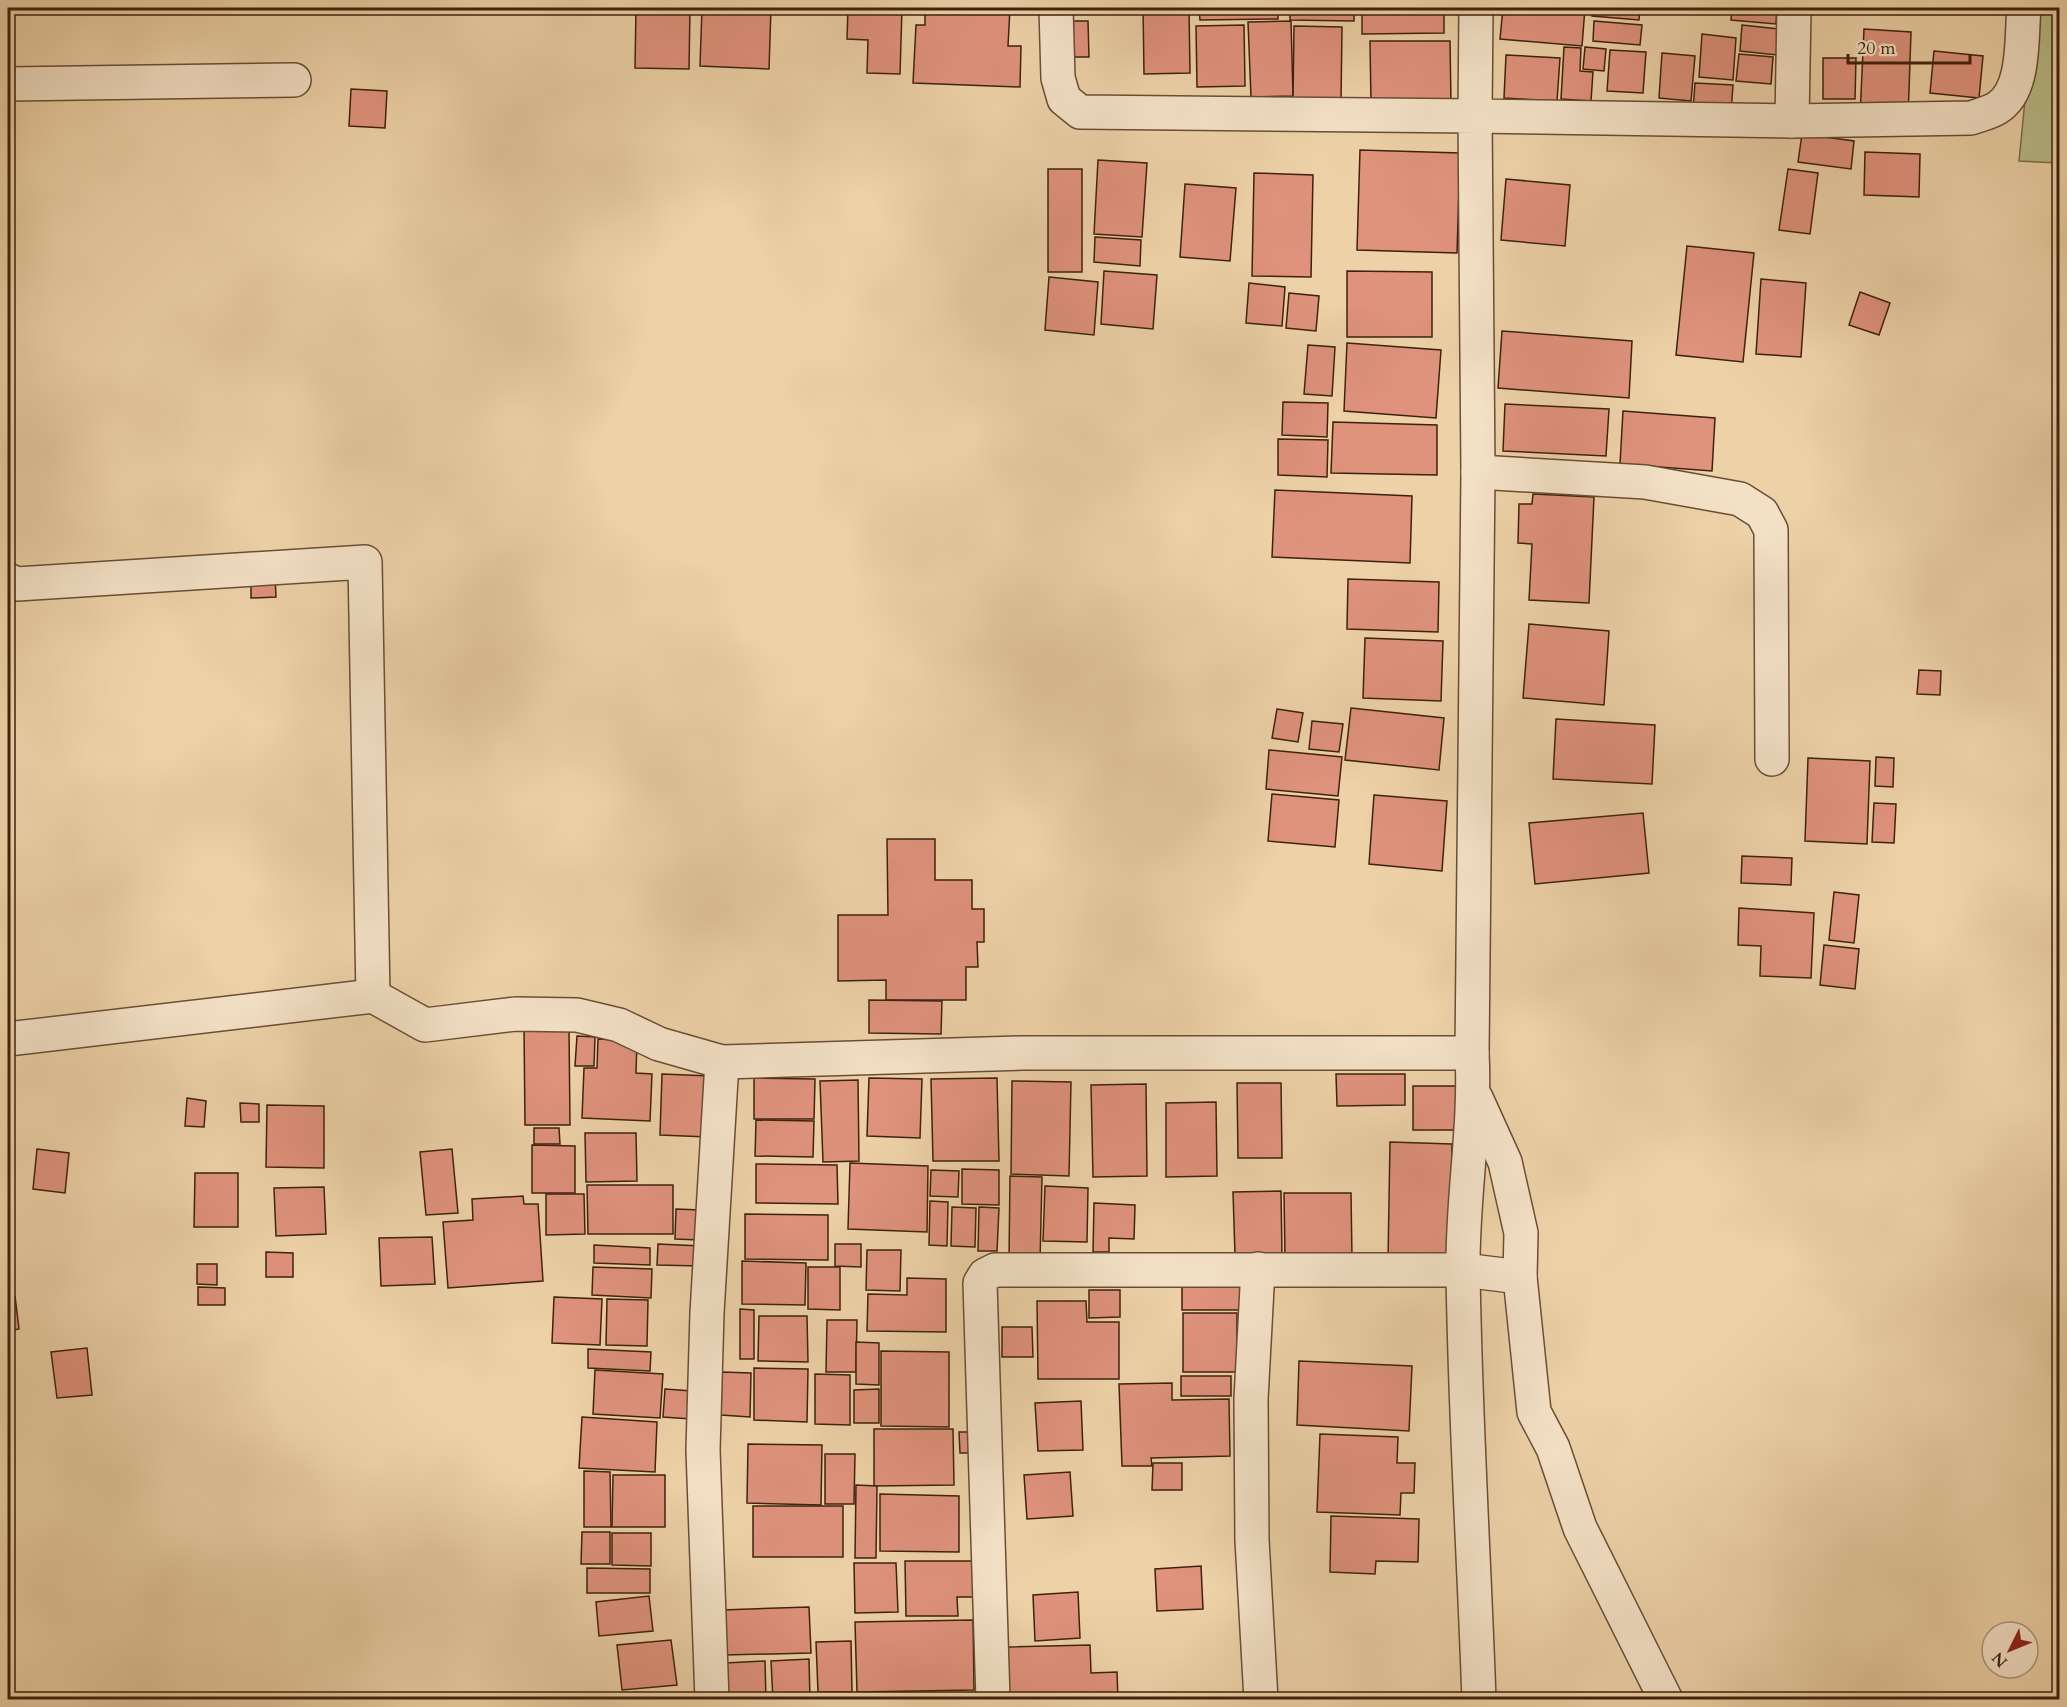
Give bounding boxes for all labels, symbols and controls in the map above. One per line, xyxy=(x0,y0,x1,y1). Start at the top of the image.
scale bar xyxy=(1848,27,1970,65)
text: 20 m xyxy=(1857,36,1896,61)
north arrow xyxy=(1980,1620,2040,1680)
text: N xyxy=(1987,1647,2013,1672)

